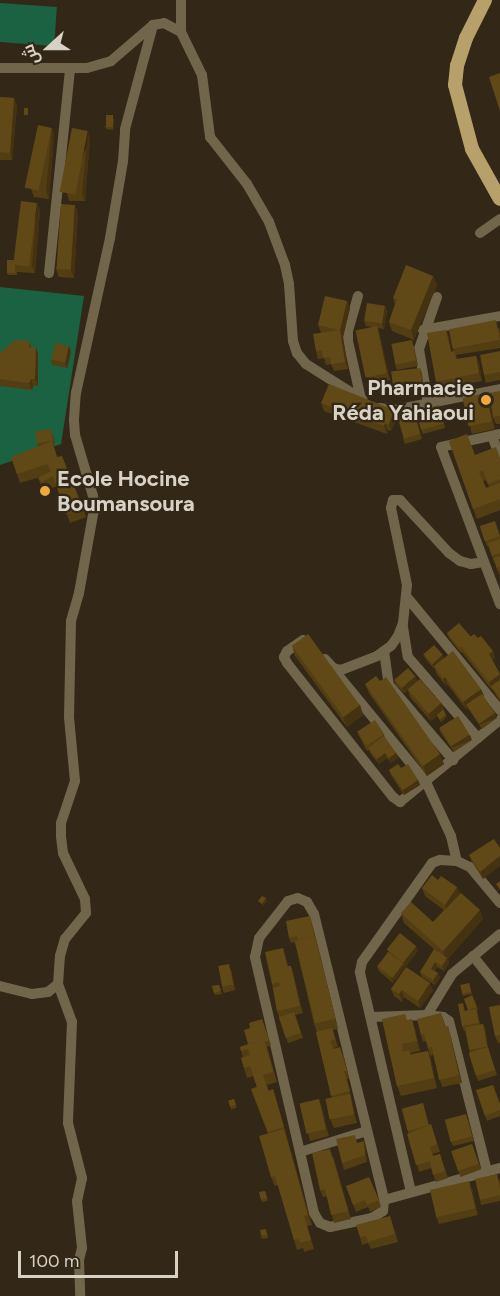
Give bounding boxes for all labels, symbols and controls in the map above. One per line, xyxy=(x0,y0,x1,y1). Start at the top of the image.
north arrow xyxy=(18,18,78,78)
text: ش xyxy=(18,42,43,68)
place label: Pharmacie Réda Yahiaoui xyxy=(332,374,474,426)
marker: Pharmacie Réda Yahiaoui xyxy=(479,393,493,407)
place label: Ecole Hocine Boumansoura xyxy=(57,465,195,516)
marker: Ecole Hocine Boumansoura xyxy=(38,484,52,498)
scale bar xyxy=(21,1239,182,1277)
text: 100 m xyxy=(29,1250,79,1272)

